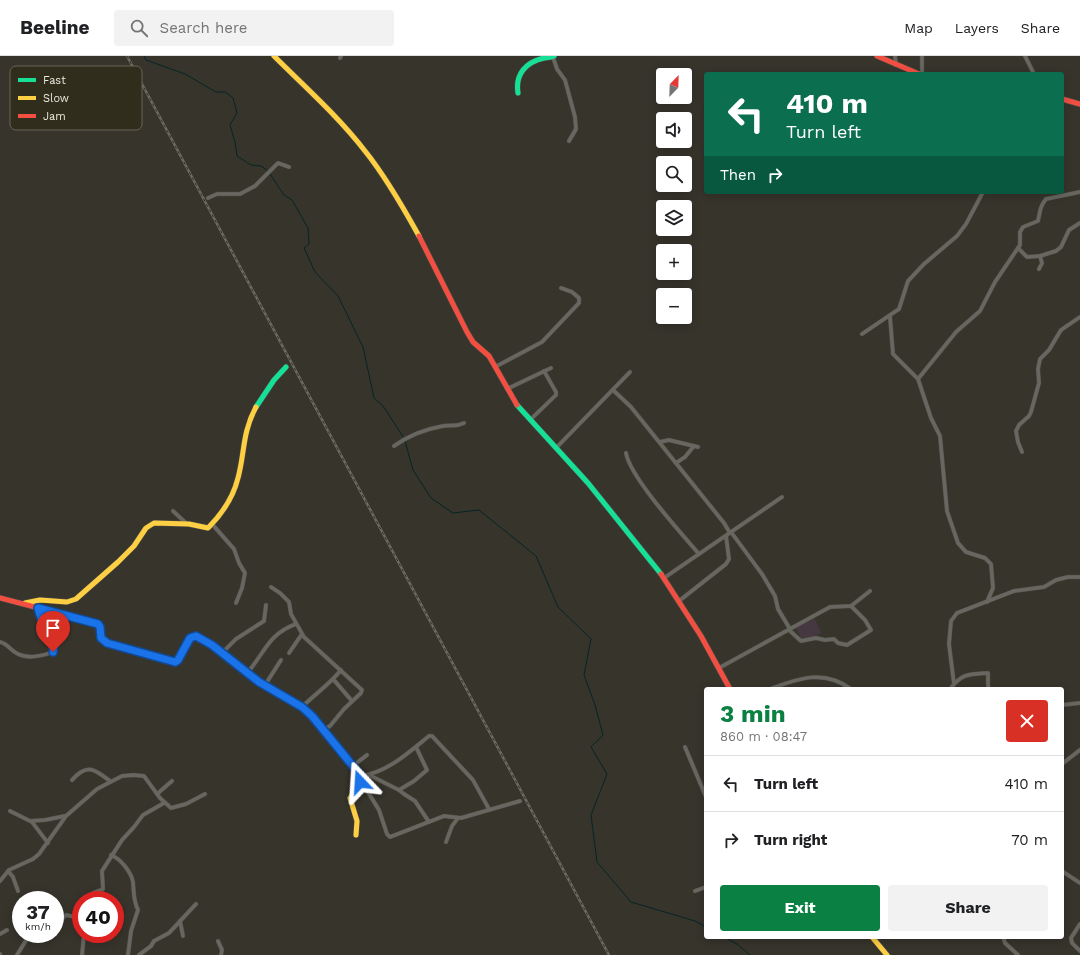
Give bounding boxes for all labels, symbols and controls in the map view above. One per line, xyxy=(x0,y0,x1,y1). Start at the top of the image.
search box xyxy=(114,10,394,46)
text: Beeline xyxy=(20,16,90,39)
icon: search xyxy=(128,17,150,39)
text: Search here xyxy=(160,19,247,37)
text: Map xyxy=(904,20,933,36)
text: Layers xyxy=(955,20,999,36)
text: Share xyxy=(1021,20,1060,36)
legend xyxy=(10,66,142,130)
north arrow xyxy=(656,68,692,104)
map controls xyxy=(656,68,692,324)
text: Fast xyxy=(43,74,66,87)
text: 410 m xyxy=(786,87,868,120)
icon: left xyxy=(720,88,772,140)
text: Slow xyxy=(43,92,69,105)
text: Jam xyxy=(43,110,66,123)
button: sound xyxy=(656,112,692,148)
text: Turn left xyxy=(786,121,861,142)
button: search xyxy=(656,156,692,192)
icon: right xyxy=(764,164,786,186)
text: Then xyxy=(720,166,756,184)
button: layers xyxy=(656,200,692,236)
button: + xyxy=(656,244,692,280)
button: − xyxy=(656,288,692,324)
pin xyxy=(36,611,70,652)
icon: arrive xyxy=(42,617,64,639)
text: 3 min xyxy=(720,700,786,728)
button: close xyxy=(1006,700,1048,742)
text: 860 m · 08:47 xyxy=(720,729,807,744)
position arrow xyxy=(339,761,381,803)
icon: left xyxy=(720,773,742,795)
text: Turn left xyxy=(754,775,818,793)
text: 410 m xyxy=(1004,775,1048,793)
icon: right xyxy=(720,829,742,851)
text: Turn right xyxy=(754,831,827,849)
text: 70 m xyxy=(1011,831,1048,849)
button: Exit xyxy=(720,885,880,931)
button: Share xyxy=(888,885,1048,931)
speed limit sign: 40 xyxy=(72,891,124,943)
text: 37 xyxy=(26,900,50,924)
text: km/h xyxy=(25,921,51,932)

